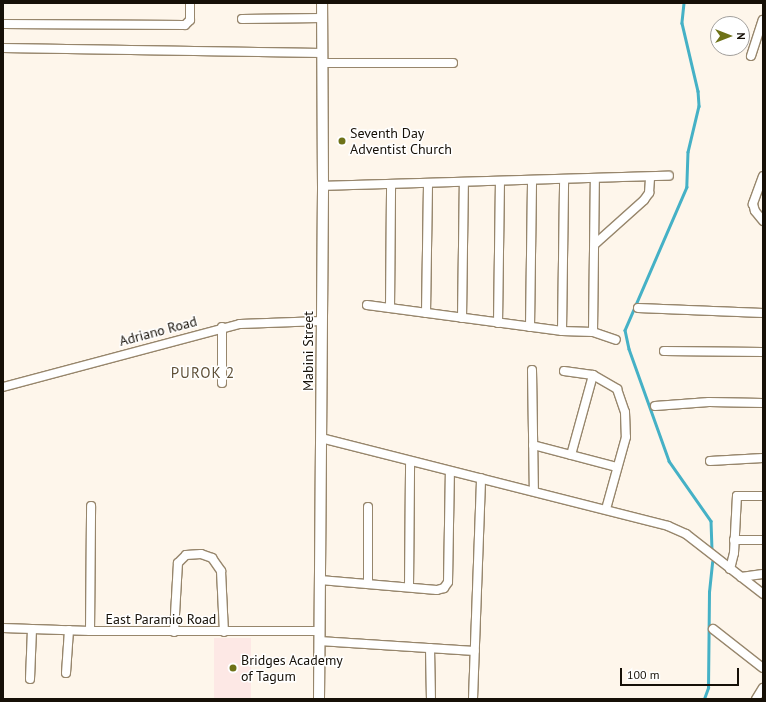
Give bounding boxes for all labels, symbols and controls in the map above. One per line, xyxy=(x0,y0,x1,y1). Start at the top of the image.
north arrow xyxy=(710,16,750,56)
text: N xyxy=(734,32,748,40)
place label: Seventh Day Adventist Church xyxy=(350,125,452,158)
marker: Seventh Day Adventist Church xyxy=(337,136,347,146)
street label: Mabini Street xyxy=(300,311,316,391)
street label: Adriano Road xyxy=(117,313,199,349)
district label: PUROK 2 xyxy=(170,364,236,382)
street label: East Paramio Road xyxy=(106,611,216,627)
place label: Bridges Academy of Tagum xyxy=(241,652,343,684)
scale bar xyxy=(622,660,741,686)
marker: Bridges Academy of Tagum xyxy=(228,663,238,673)
text: 100 m xyxy=(627,667,660,682)

